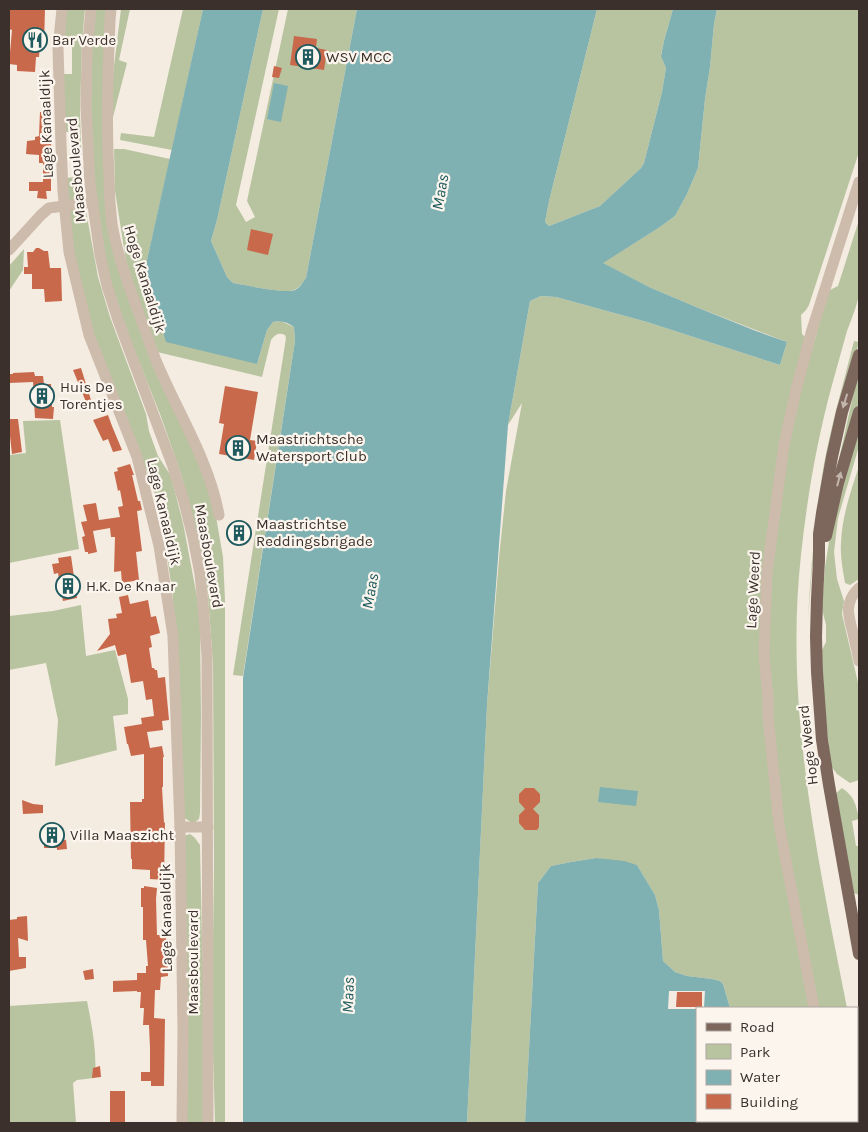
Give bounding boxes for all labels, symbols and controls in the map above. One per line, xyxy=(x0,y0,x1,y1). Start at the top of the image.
restaurant icon: Bar Verde xyxy=(22,27,48,53)
place label: Bar Verde xyxy=(52,31,116,49)
building icon: WSV MCC xyxy=(295,44,321,70)
place label: WSV MCC xyxy=(326,48,392,66)
street label: Lage Kanaaldijk xyxy=(35,69,57,179)
street label: Maasboulevard xyxy=(62,117,90,223)
water label: Maas xyxy=(428,172,453,211)
street label: Hoge Kanaaldijk xyxy=(120,223,170,335)
place label: Huis De Torentjes xyxy=(60,378,123,413)
building icon: Huis De Torentjes xyxy=(29,383,55,409)
one-way arrow xyxy=(841,394,849,409)
place label: Maastrichtsche Watersport Club xyxy=(256,430,367,465)
building icon: Maastrichtsche Watersport Club xyxy=(225,435,251,461)
street label: Lage Kanaaldijk xyxy=(143,457,185,567)
one-way arrow xyxy=(836,471,844,486)
street label: Maasboulevard xyxy=(191,503,227,609)
place label: Maastrichtse Reddingsbrigade xyxy=(256,515,373,550)
building icon: Maastrichtse Reddingsbrigade xyxy=(226,520,252,546)
street label: Lage Weerd xyxy=(742,551,764,629)
water label: Maas xyxy=(358,571,383,610)
building icon: H.K. De Knaar xyxy=(55,573,81,599)
place label: H.K. De Knaar xyxy=(86,577,176,595)
street label: Hoge Weerd xyxy=(794,704,822,786)
building icon: Villa Maaszicht xyxy=(39,822,65,848)
place label: Villa Maaszicht xyxy=(70,826,175,844)
street label: Lage Kanaaldijk xyxy=(156,864,176,972)
street label: Maasboulevard xyxy=(184,909,202,1015)
water label: Maas xyxy=(338,976,358,1013)
legend xyxy=(696,1007,858,1122)
text: Road xyxy=(740,1018,775,1036)
text: Park xyxy=(740,1043,770,1061)
text: Water xyxy=(740,1068,781,1086)
text: Building xyxy=(740,1093,798,1111)

